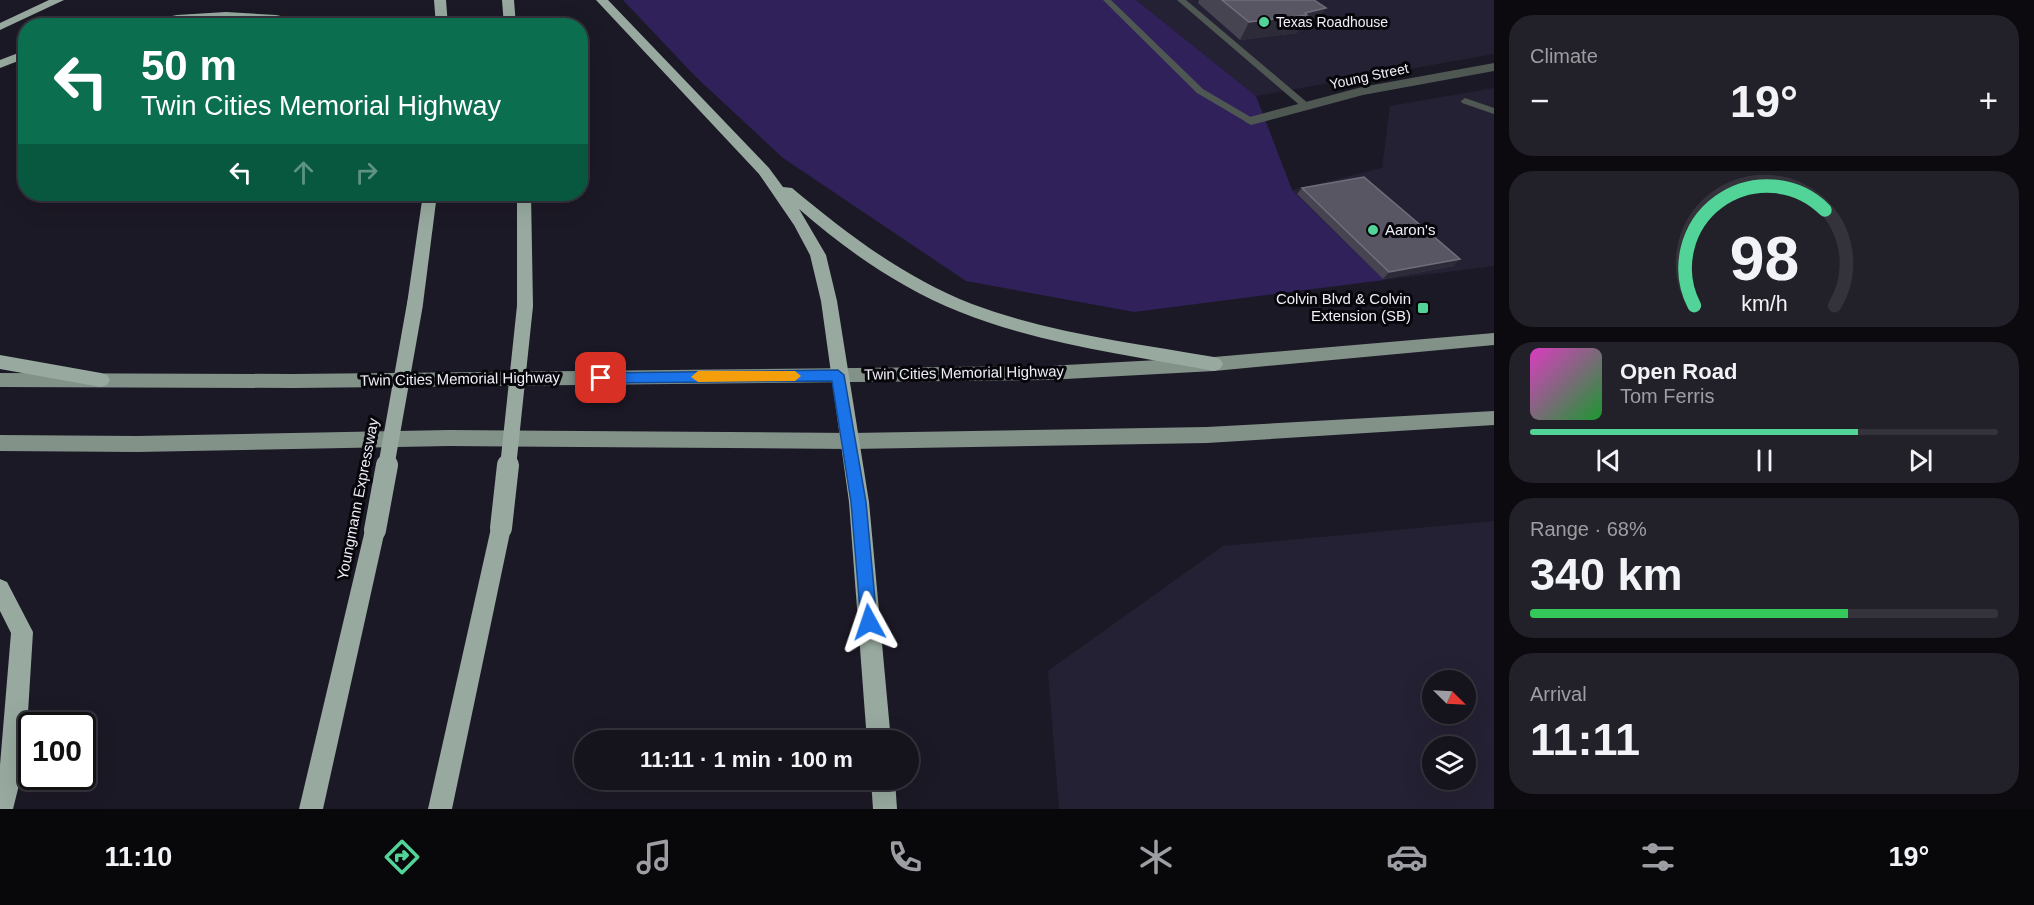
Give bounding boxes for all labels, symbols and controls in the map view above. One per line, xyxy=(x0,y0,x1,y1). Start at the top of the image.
place label: Texas Roadhouse xyxy=(1276,14,1388,30)
marker: Texas Roadhouse xyxy=(1257,15,1271,29)
icon: left xyxy=(42,42,120,120)
text: 50 m xyxy=(141,42,237,89)
text: Climate xyxy=(1530,45,1598,67)
street label: Young Street xyxy=(1328,60,1410,92)
text: 19° xyxy=(1730,76,1798,127)
text: − xyxy=(1530,82,1549,119)
text: + xyxy=(1979,82,1998,119)
text: Twin Cities Memorial Highway xyxy=(141,91,501,121)
icon: left xyxy=(224,156,257,189)
icon: ahead xyxy=(287,156,320,189)
icon: right xyxy=(350,156,383,189)
place label: Aaron's xyxy=(1385,221,1435,238)
marker: Aaron's xyxy=(1366,223,1380,237)
text: 98 xyxy=(1729,224,1799,293)
place label: Colvin Blvd & Colvin Extension (SB) xyxy=(1276,290,1411,324)
text: km/h xyxy=(1741,292,1787,316)
marker: Colvin Blvd & Colvin Extension (SB) xyxy=(1416,301,1430,315)
pin xyxy=(575,352,626,403)
text: Open Road xyxy=(1620,359,1737,384)
icon: arrive xyxy=(584,361,617,394)
street label: Twin Cities Memorial Highway xyxy=(864,362,1065,383)
street label: Twin Cities Memorial Highway xyxy=(360,368,561,389)
text: Tom Ferris xyxy=(1620,385,1714,407)
street label: Youngmann Expressway xyxy=(333,416,382,581)
icon: previous xyxy=(1592,444,1625,477)
icon: pause xyxy=(1748,444,1781,477)
icon: next xyxy=(1904,444,1937,477)
text: Range · 68% xyxy=(1530,518,1647,540)
text: 340 km xyxy=(1530,549,1683,600)
position arrow xyxy=(837,590,901,654)
north arrow xyxy=(1422,670,1476,724)
map controls xyxy=(1422,670,1476,790)
text: Arrival xyxy=(1530,683,1587,705)
speed limit sign: 100 xyxy=(18,712,96,790)
text: 11:11 xyxy=(1530,714,1640,765)
button: layers xyxy=(1422,736,1476,790)
text: 11:11 · 1 min · 100 m xyxy=(640,747,853,772)
icon: directions xyxy=(381,836,423,878)
icon: music xyxy=(633,836,675,878)
icon: phone xyxy=(884,836,926,878)
icon: climate xyxy=(1135,836,1177,878)
icon: car xyxy=(1386,836,1428,878)
icon: filters xyxy=(1637,836,1679,878)
text: 11:10 xyxy=(105,842,172,872)
text: 19° xyxy=(1888,842,1929,872)

